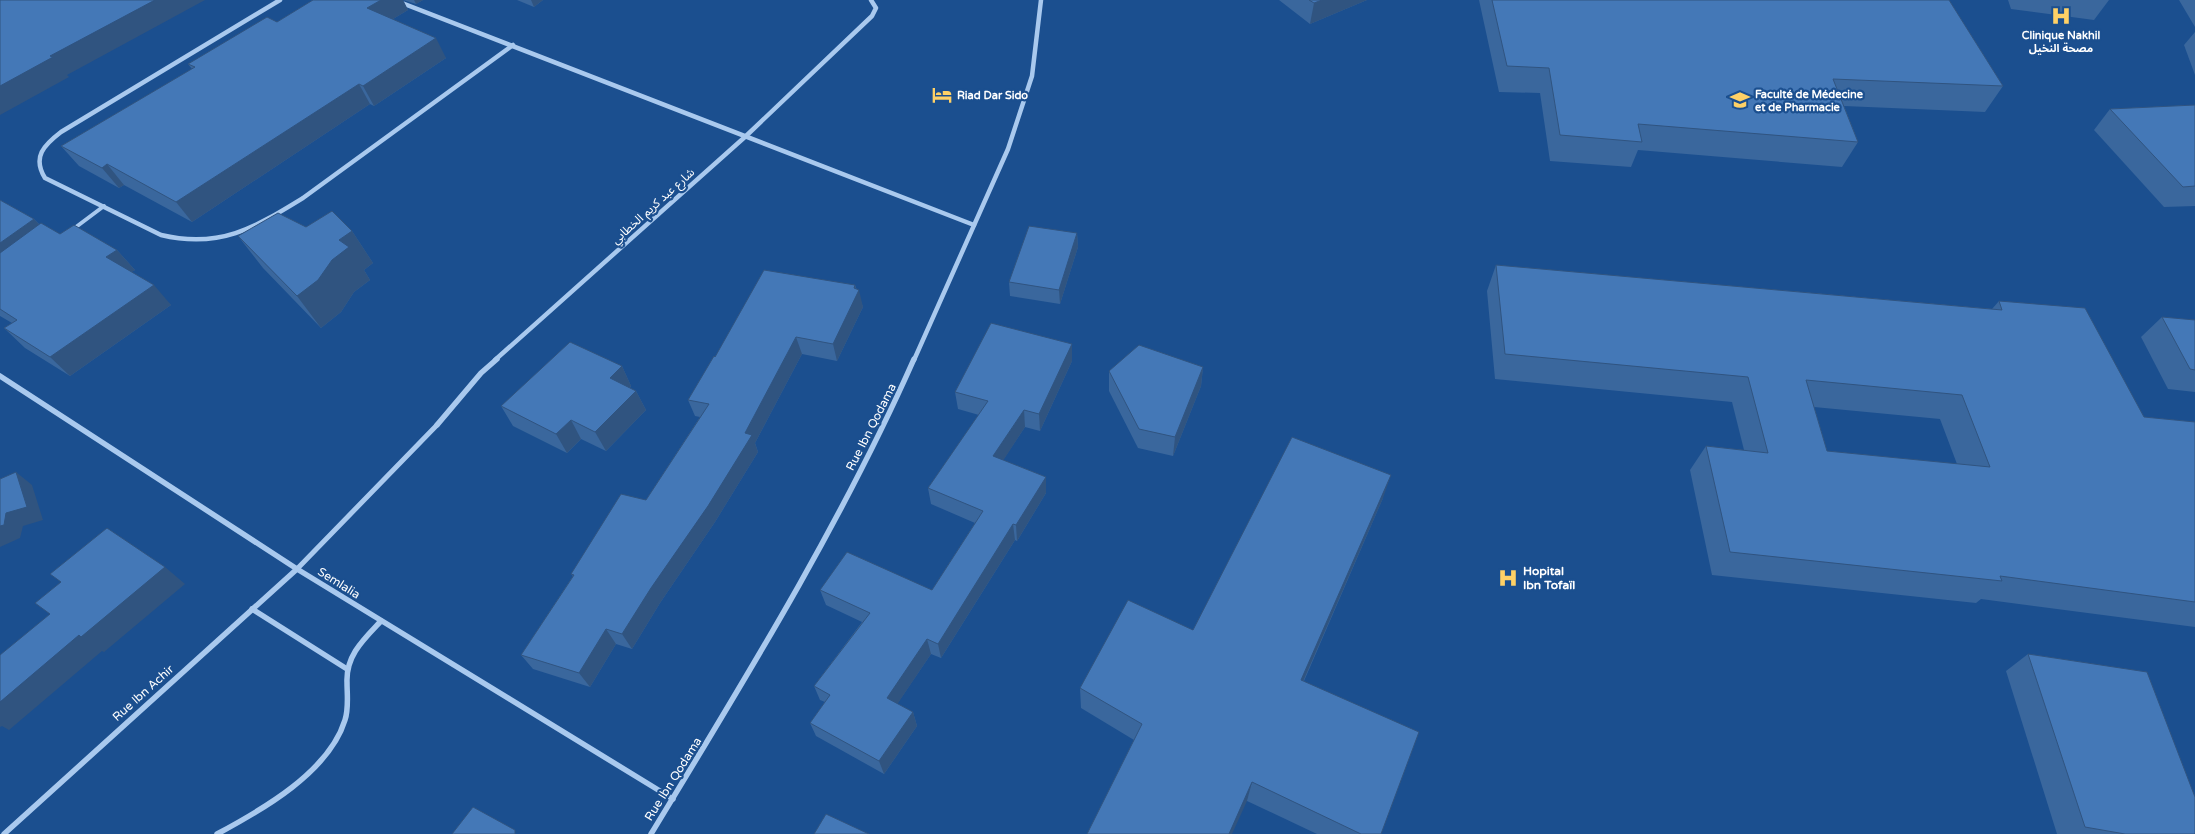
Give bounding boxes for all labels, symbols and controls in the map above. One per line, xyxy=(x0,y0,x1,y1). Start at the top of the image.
hospital icon: Clinique Nakhil مصحة النخيل xyxy=(2050,5,2072,27)
place label: Clinique Nakhil مصحة النخيل xyxy=(2022,29,2100,55)
hotel icon: Riad Dar Sido xyxy=(931,84,953,106)
place label: Faculté de Médecine et de Pharmacie xyxy=(1755,88,1864,114)
place label: Riad Dar Sido xyxy=(957,89,1028,102)
school or university icon: Faculté de Médecine et de Pharmacie xyxy=(1729,89,1751,111)
street label: شارع عبد كريم الخطابي xyxy=(609,165,699,249)
street label: Rue Ibn Qodama xyxy=(843,381,899,473)
street label: Semlalia xyxy=(315,564,363,602)
place label: Hopital Ibn Tofaïl xyxy=(1523,564,1575,592)
hospital icon: Hopital Ibn Tofaïl xyxy=(1497,567,1519,589)
street label: Rue Ibn Achir xyxy=(110,662,177,724)
street label: Rue Ibn Qodama xyxy=(642,735,704,823)

